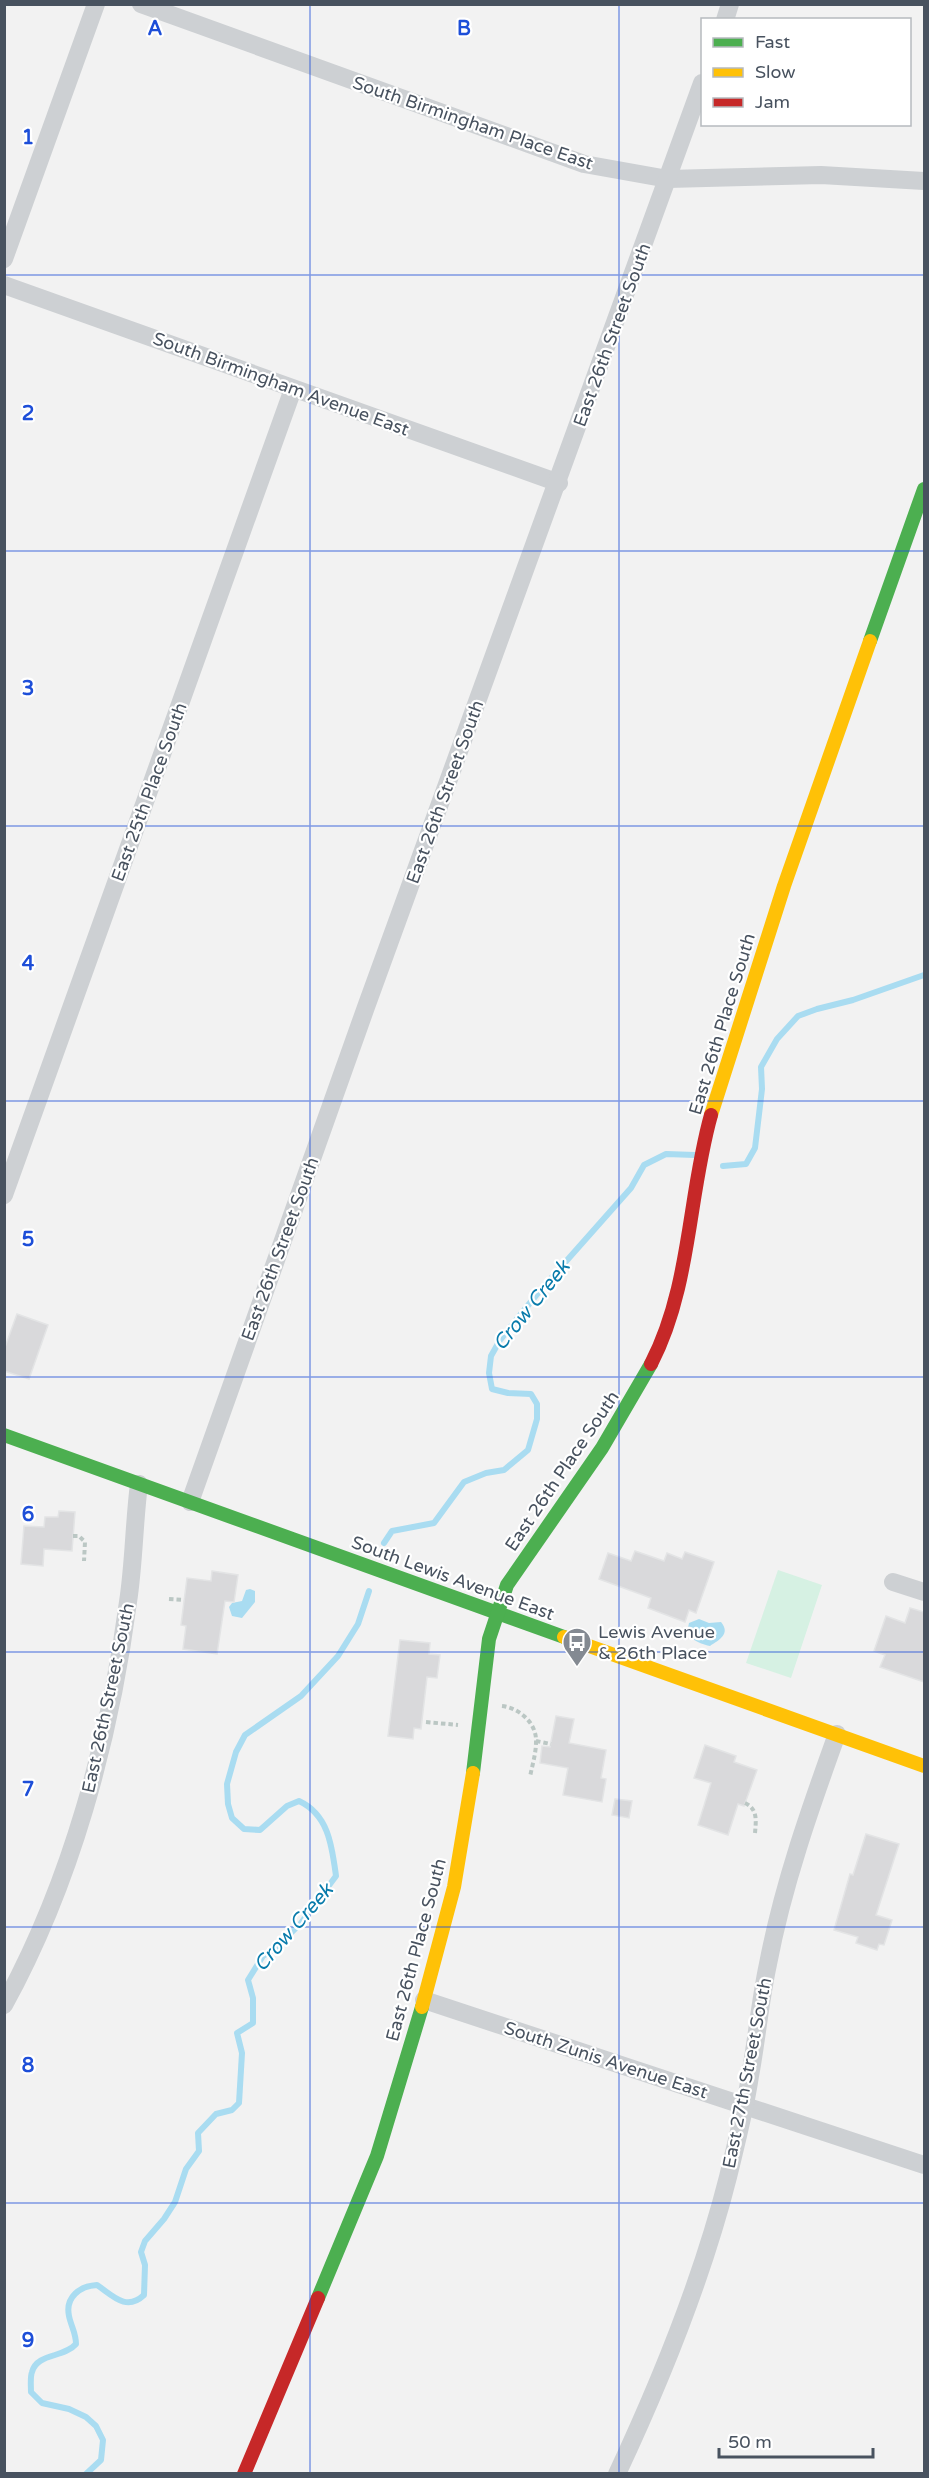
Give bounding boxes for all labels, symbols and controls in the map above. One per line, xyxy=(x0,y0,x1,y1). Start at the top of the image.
text: A xyxy=(148,17,163,41)
text: B xyxy=(457,17,471,41)
legend xyxy=(701,18,911,126)
text: Fast xyxy=(755,31,790,53)
text: Slow xyxy=(755,61,796,83)
street label: South Birmingham Place East xyxy=(350,71,596,175)
text: Jam xyxy=(755,91,790,113)
text: 1 xyxy=(22,126,34,150)
street label: East 26th Street South xyxy=(569,240,655,430)
street label: South Birmingham Avenue East xyxy=(150,327,412,441)
text: 2 xyxy=(22,402,34,426)
text: 3 xyxy=(22,677,34,701)
street label: East 26th Street South xyxy=(402,697,488,887)
street label: East 25th Place South xyxy=(106,700,192,884)
street label: East 26th Place South xyxy=(684,931,760,1117)
text: 4 xyxy=(22,952,35,976)
street label: East 26th Street South xyxy=(237,1154,323,1344)
text: 5 xyxy=(22,1228,34,1252)
water label: Crow Creek xyxy=(488,1254,577,1355)
street label: East 26th Place South xyxy=(500,1387,624,1555)
text: 6 xyxy=(22,1503,34,1527)
street label: South Lewis Avenue East xyxy=(349,1531,557,1625)
street label: East 26th Street South xyxy=(77,1601,139,1795)
place label: Lewis Avenue & 26th Place xyxy=(598,1621,715,1664)
bus stop icon: Lewis Avenue & 26th Place xyxy=(561,1626,593,1668)
text: 7 xyxy=(22,1778,34,1802)
street label: East 26th Place South xyxy=(381,1856,451,2044)
water label: Crow Creek xyxy=(249,1877,340,1977)
street label: East 27th Street South xyxy=(718,1976,776,2170)
street label: South Zunis Avenue East xyxy=(501,2017,711,2103)
text: 8 xyxy=(22,2054,34,2078)
text: 9 xyxy=(22,2329,34,2353)
scale bar xyxy=(719,2421,874,2459)
text: 50 m xyxy=(728,2431,772,2453)

